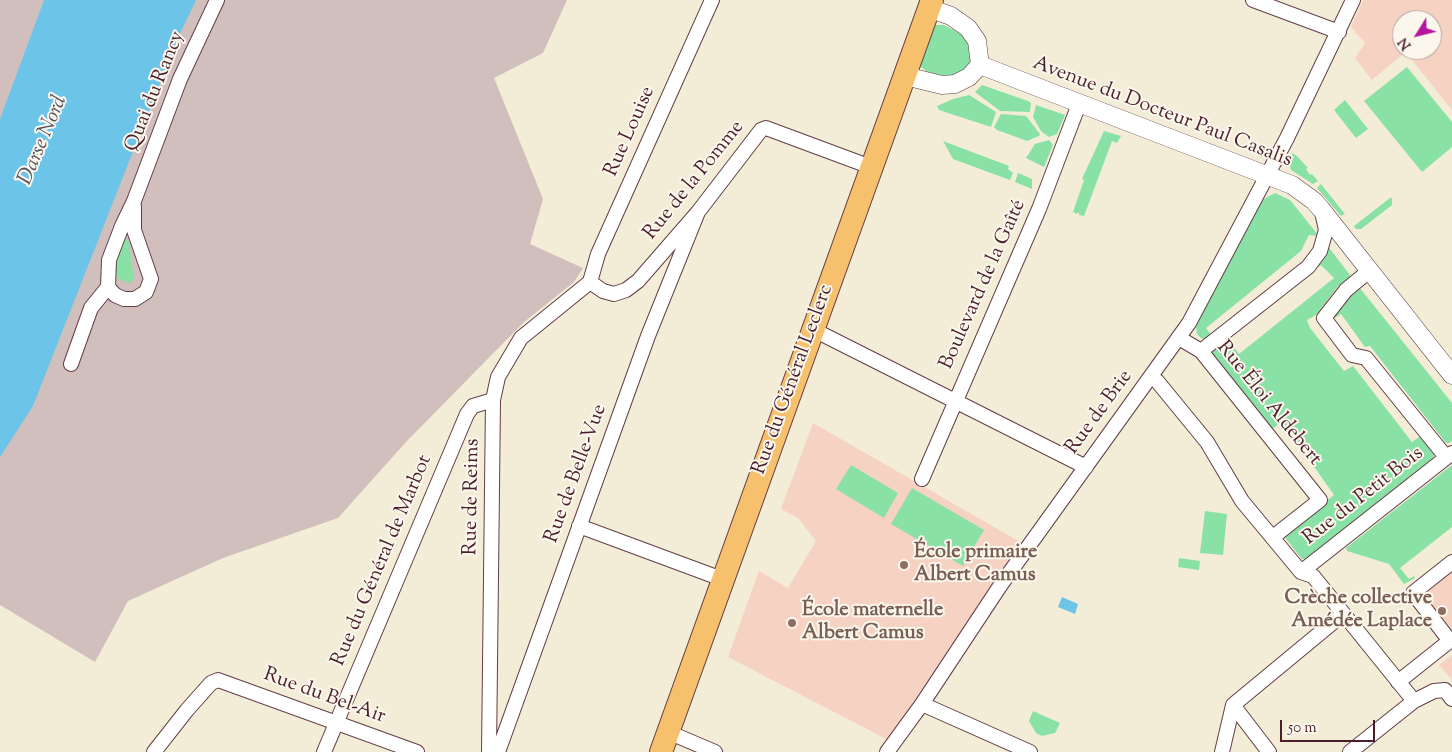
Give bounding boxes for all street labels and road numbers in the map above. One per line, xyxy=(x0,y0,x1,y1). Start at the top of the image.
street label: Quai du Rancy xyxy=(121,28,191,156)
street label: Avenue du Docteur Paul Casalis xyxy=(1029,52,1295,174)
street label: Rue Louise xyxy=(600,83,662,181)
street label: Rue de la Pomme xyxy=(640,117,750,245)
street label: Boulevard de la Gaîté xyxy=(936,197,1032,373)
street label: Rue du Général Leclerc xyxy=(748,282,840,478)
street label: Rue Éloi Aldebert xyxy=(1210,337,1326,471)
street label: Rue de Brie xyxy=(1061,366,1139,460)
street label: Rue de Belle-Vue xyxy=(541,401,613,547)
street label: Rue de Reims xyxy=(460,438,486,556)
street label: Rue du Petit Bois xyxy=(1299,443,1429,551)
street label: Rue du Général de Marbot xyxy=(328,452,438,670)
street label: Rue du Bel-Air xyxy=(260,664,388,730)

